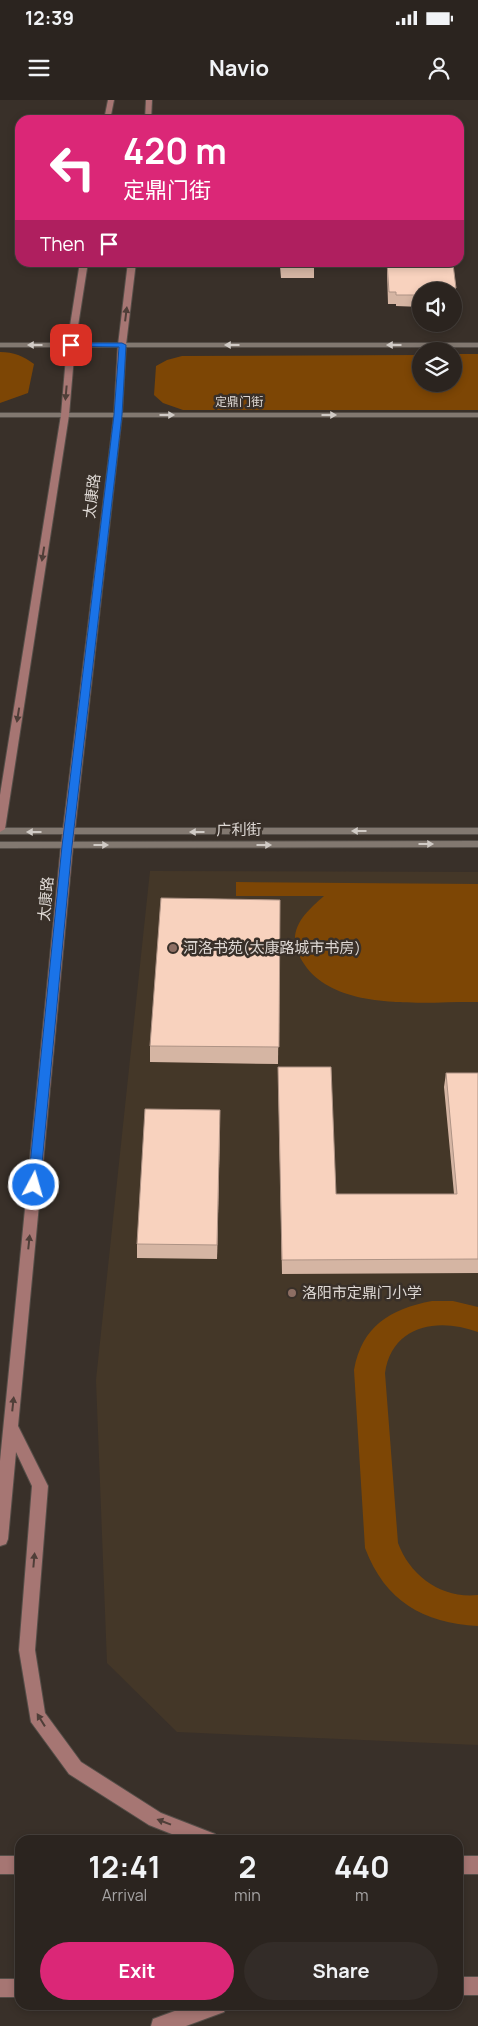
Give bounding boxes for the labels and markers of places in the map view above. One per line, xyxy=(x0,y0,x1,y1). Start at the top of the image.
pin xyxy=(50,324,92,366)
place label: 河洛书苑(太康路城市书房) xyxy=(183,937,361,958)
marker: 河洛书苑(太康路城市书房) xyxy=(167,942,179,954)
place label: 洛阳市定鼎门小学 xyxy=(302,1282,422,1303)
marker: 洛阳市定鼎门小学 xyxy=(286,1287,298,1299)

